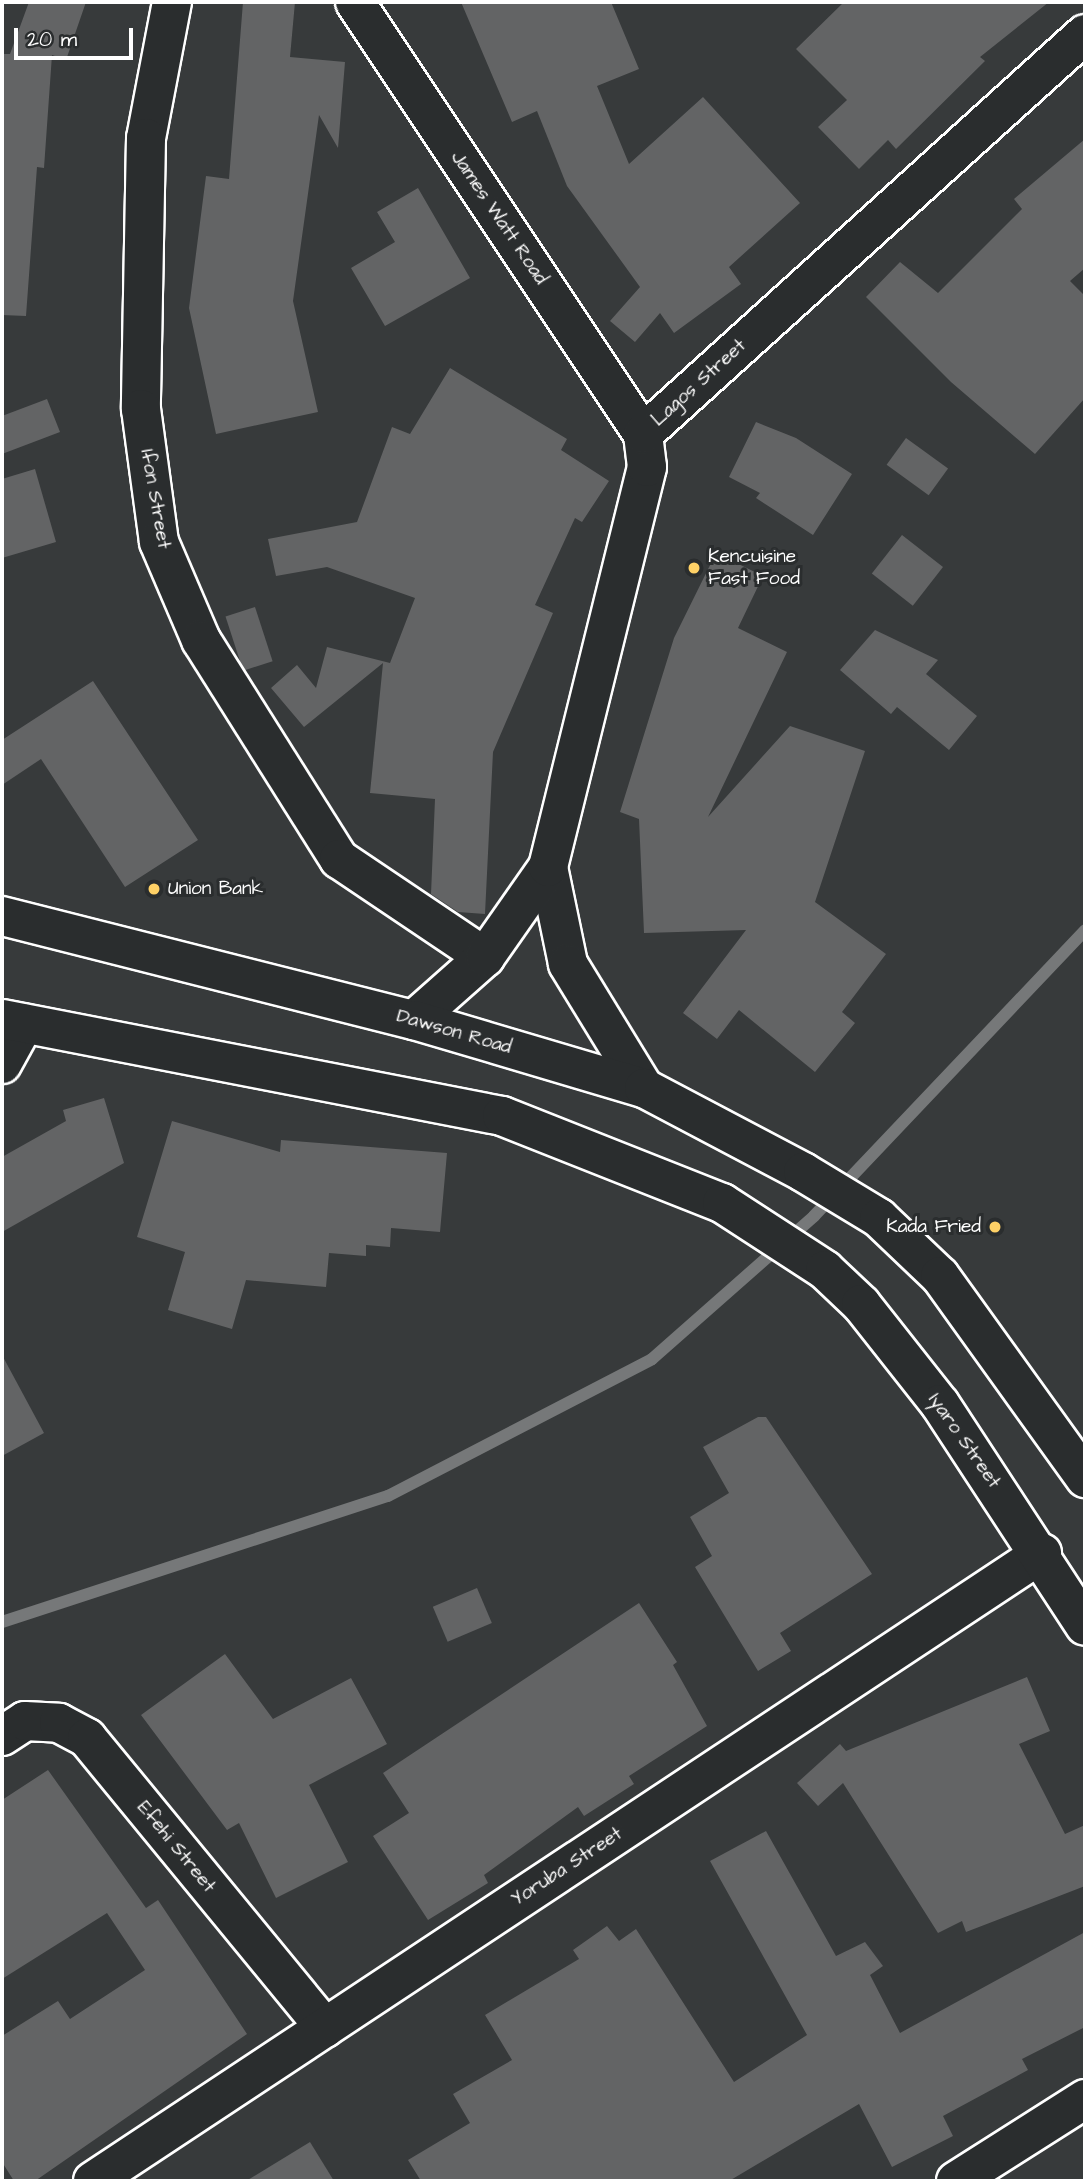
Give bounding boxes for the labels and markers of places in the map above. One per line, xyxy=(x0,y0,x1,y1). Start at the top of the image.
place label: Kencuisine Fast Food xyxy=(708,546,800,590)
marker: Kencuisine Fast Food xyxy=(686,560,702,576)
place label: Union Bank xyxy=(168,878,263,900)
marker: Union Bank xyxy=(146,881,162,897)
place label: Kada Fried xyxy=(886,1216,981,1238)
marker: Kada Fried xyxy=(987,1219,1003,1235)

